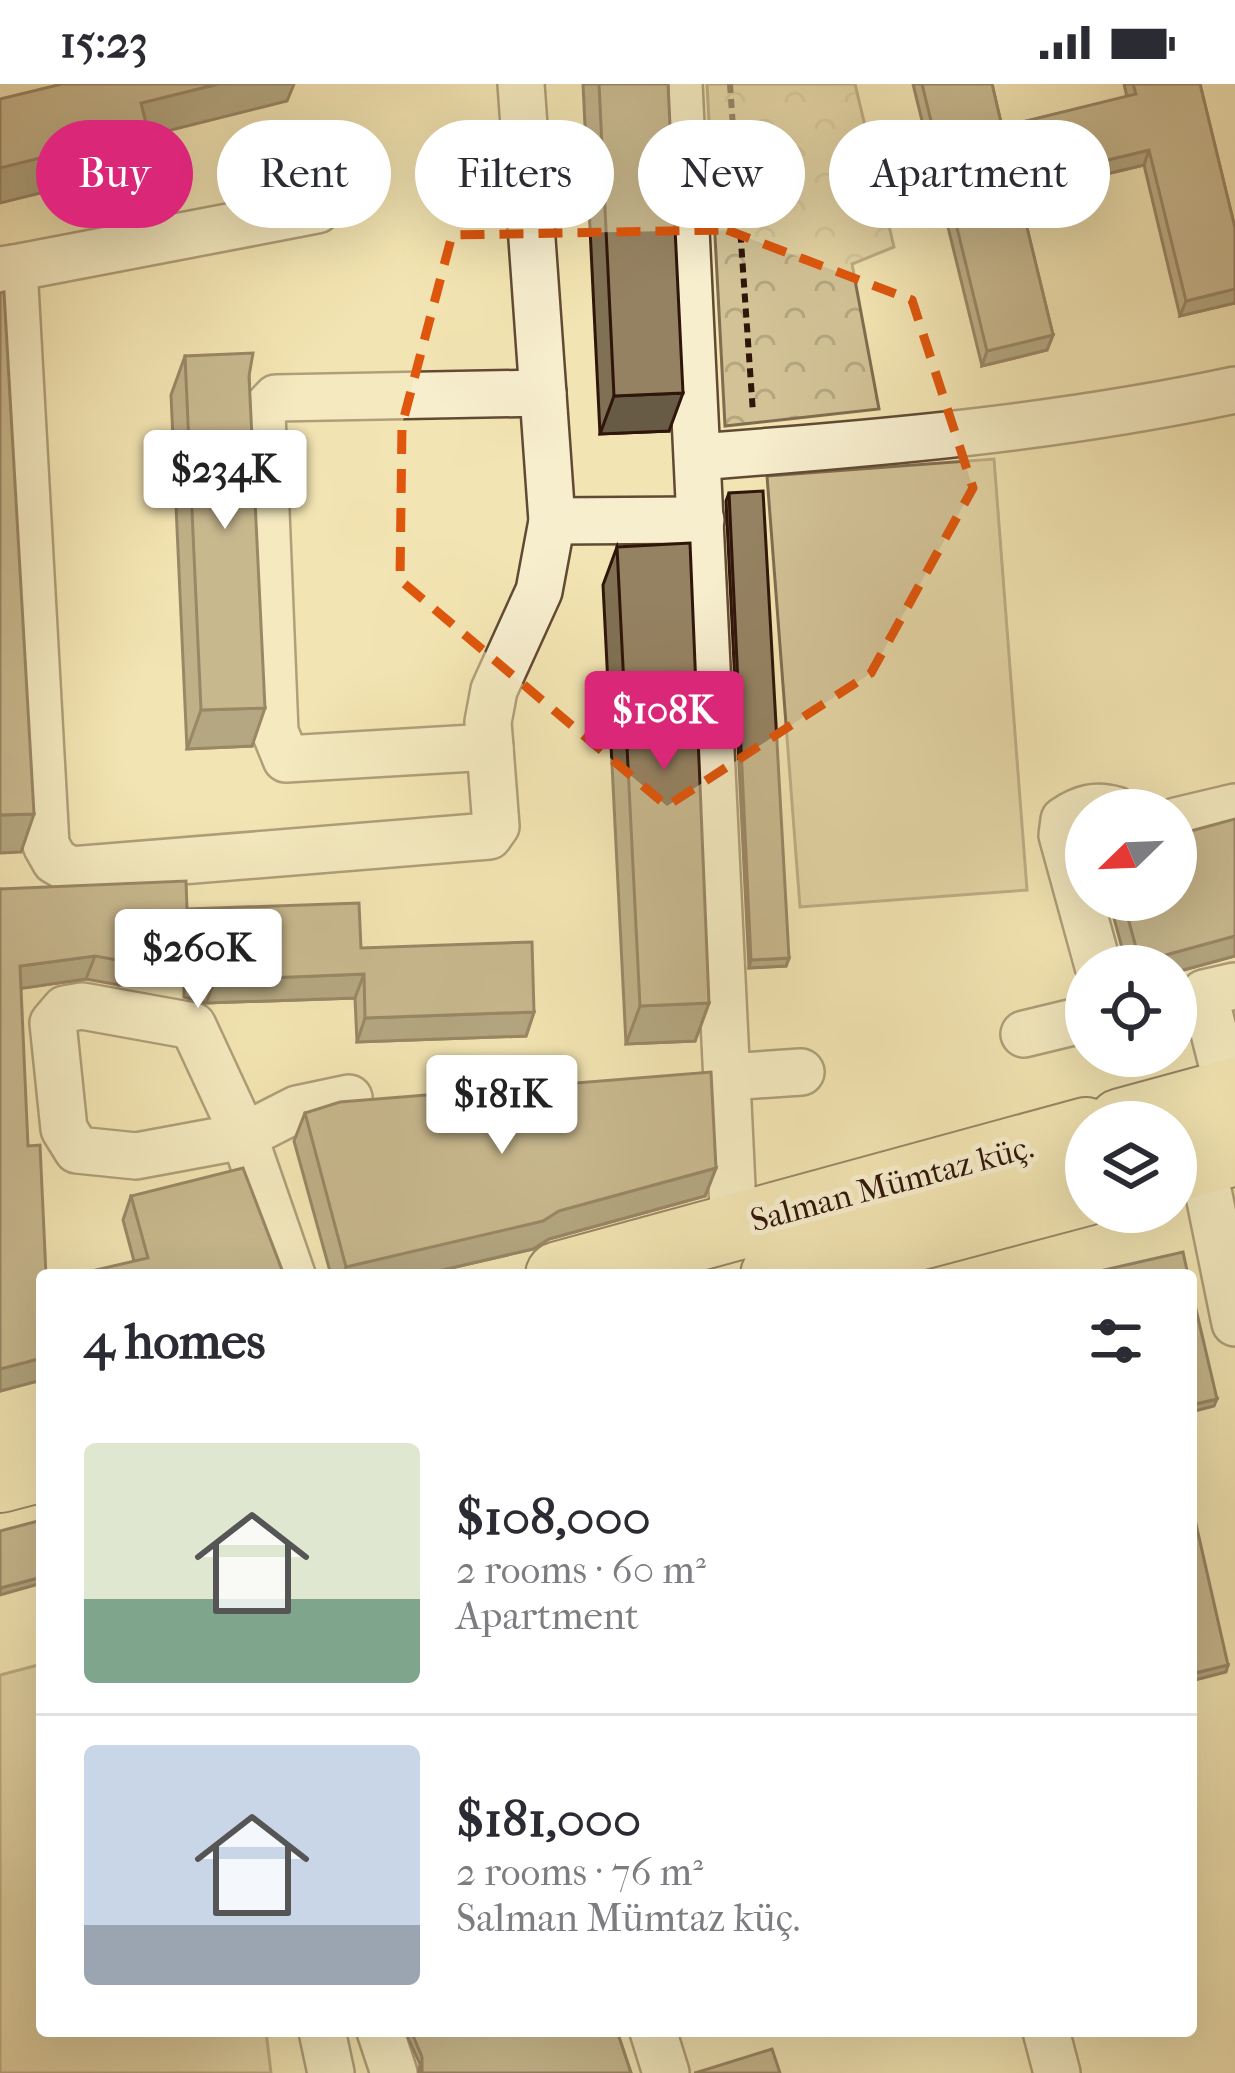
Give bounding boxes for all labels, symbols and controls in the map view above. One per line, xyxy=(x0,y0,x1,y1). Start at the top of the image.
text: 15:23 xyxy=(60,16,148,69)
chip: Buy xyxy=(36,120,193,228)
chip: Rent xyxy=(217,120,391,228)
chip: Filters xyxy=(415,120,614,228)
chip: New xyxy=(638,120,805,228)
chip: Apartment xyxy=(829,120,1110,228)
pin: $234K xyxy=(141,430,309,532)
text: $234K xyxy=(171,446,279,492)
pin: $108K xyxy=(580,671,748,773)
text: $108K xyxy=(612,687,716,733)
north arrow xyxy=(1065,789,1197,921)
map controls xyxy=(1065,789,1197,1233)
pin: $260K xyxy=(114,909,282,1011)
text: $260K xyxy=(142,925,254,971)
button: locate xyxy=(1065,945,1197,1077)
pin: $181K xyxy=(418,1055,586,1157)
text: $181K xyxy=(453,1071,551,1117)
button: layers xyxy=(1065,1101,1197,1233)
street label: Salman Mümtaz küç. xyxy=(746,1127,1038,1241)
icon: filters xyxy=(1083,1308,1149,1374)
text: 4 homes xyxy=(84,1311,265,1371)
text: $108,000 xyxy=(456,1487,651,1547)
icon: home xyxy=(180,1491,324,1635)
text: 2 rooms · 60 m² xyxy=(456,1547,706,1593)
text: Apartment xyxy=(456,1593,639,1639)
text: $181,000 xyxy=(456,1789,641,1849)
icon: home xyxy=(180,1793,324,1937)
text: 2 rooms · 76 m² xyxy=(456,1849,703,1895)
text: Salman Mümtaz küç. xyxy=(456,1895,800,1941)

